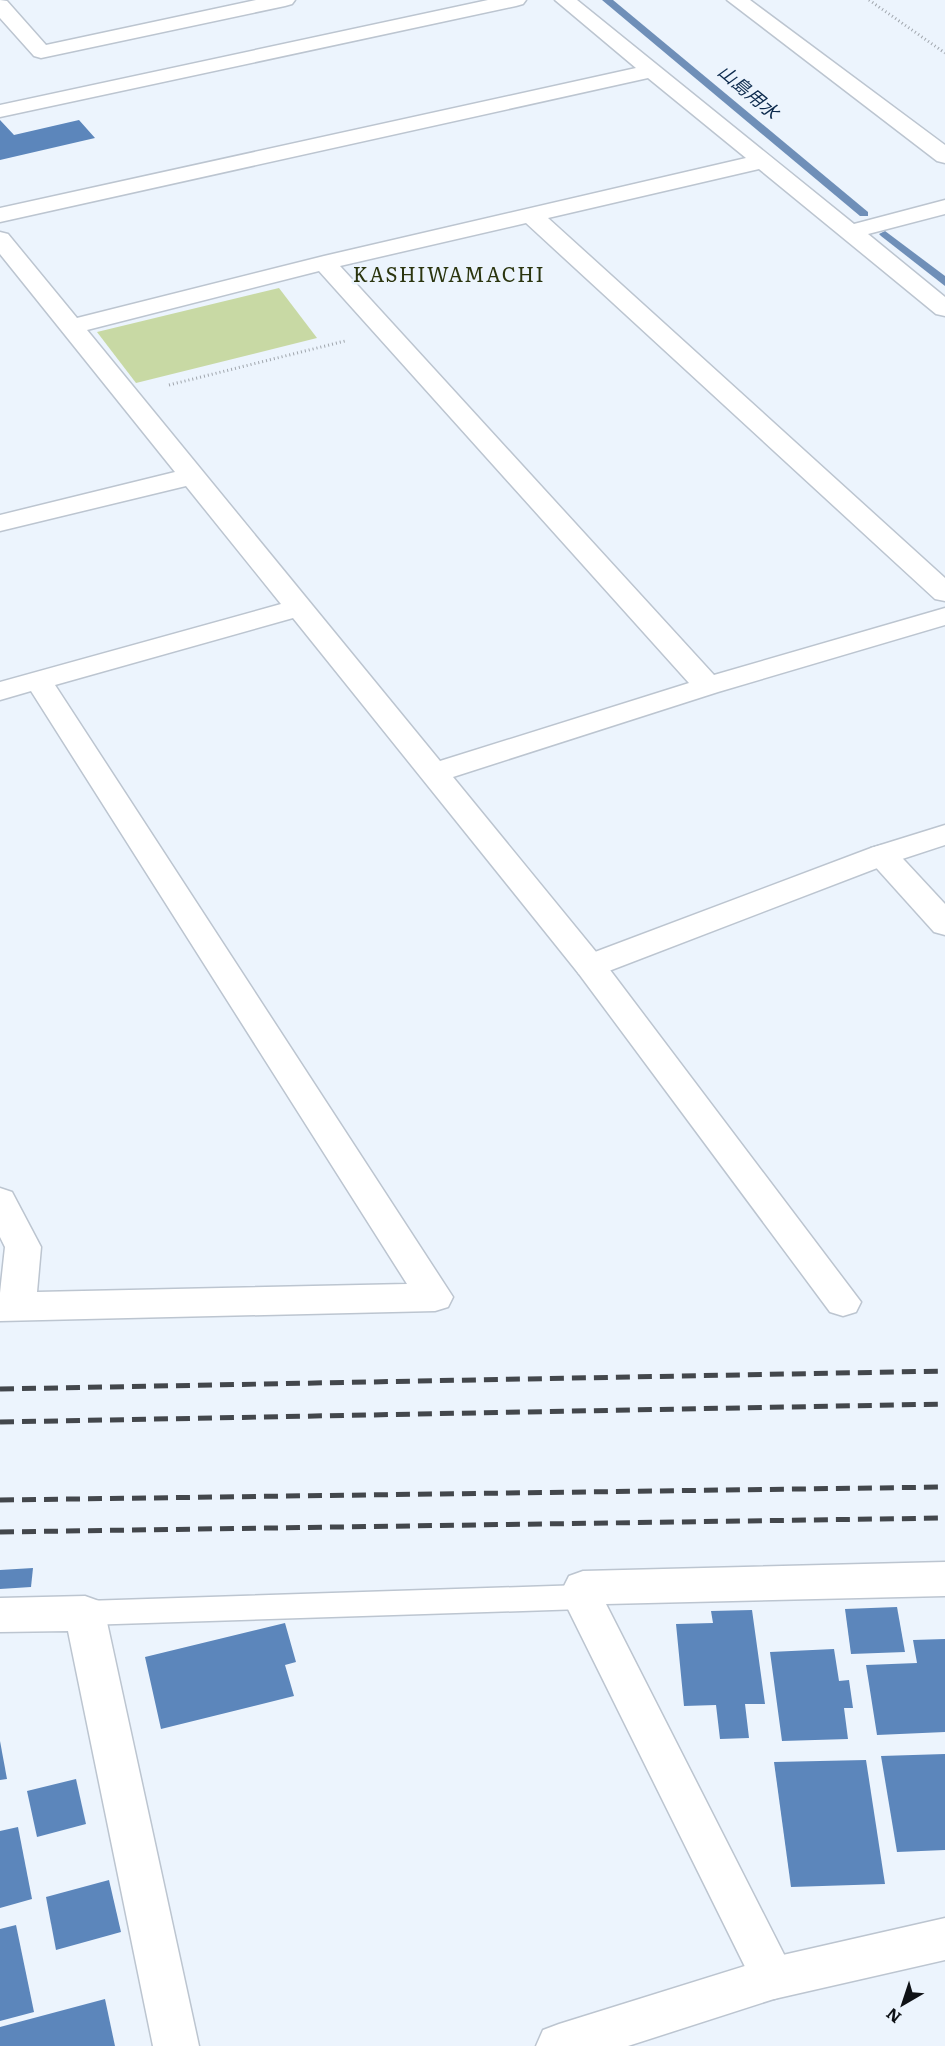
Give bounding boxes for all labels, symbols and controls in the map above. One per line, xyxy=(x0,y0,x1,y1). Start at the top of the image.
water label: 山島用水 xyxy=(713,57,787,126)
district label: KASHIWAMACHI xyxy=(353,258,545,288)
north arrow xyxy=(873,1974,933,2034)
text: N xyxy=(880,2003,906,2030)

